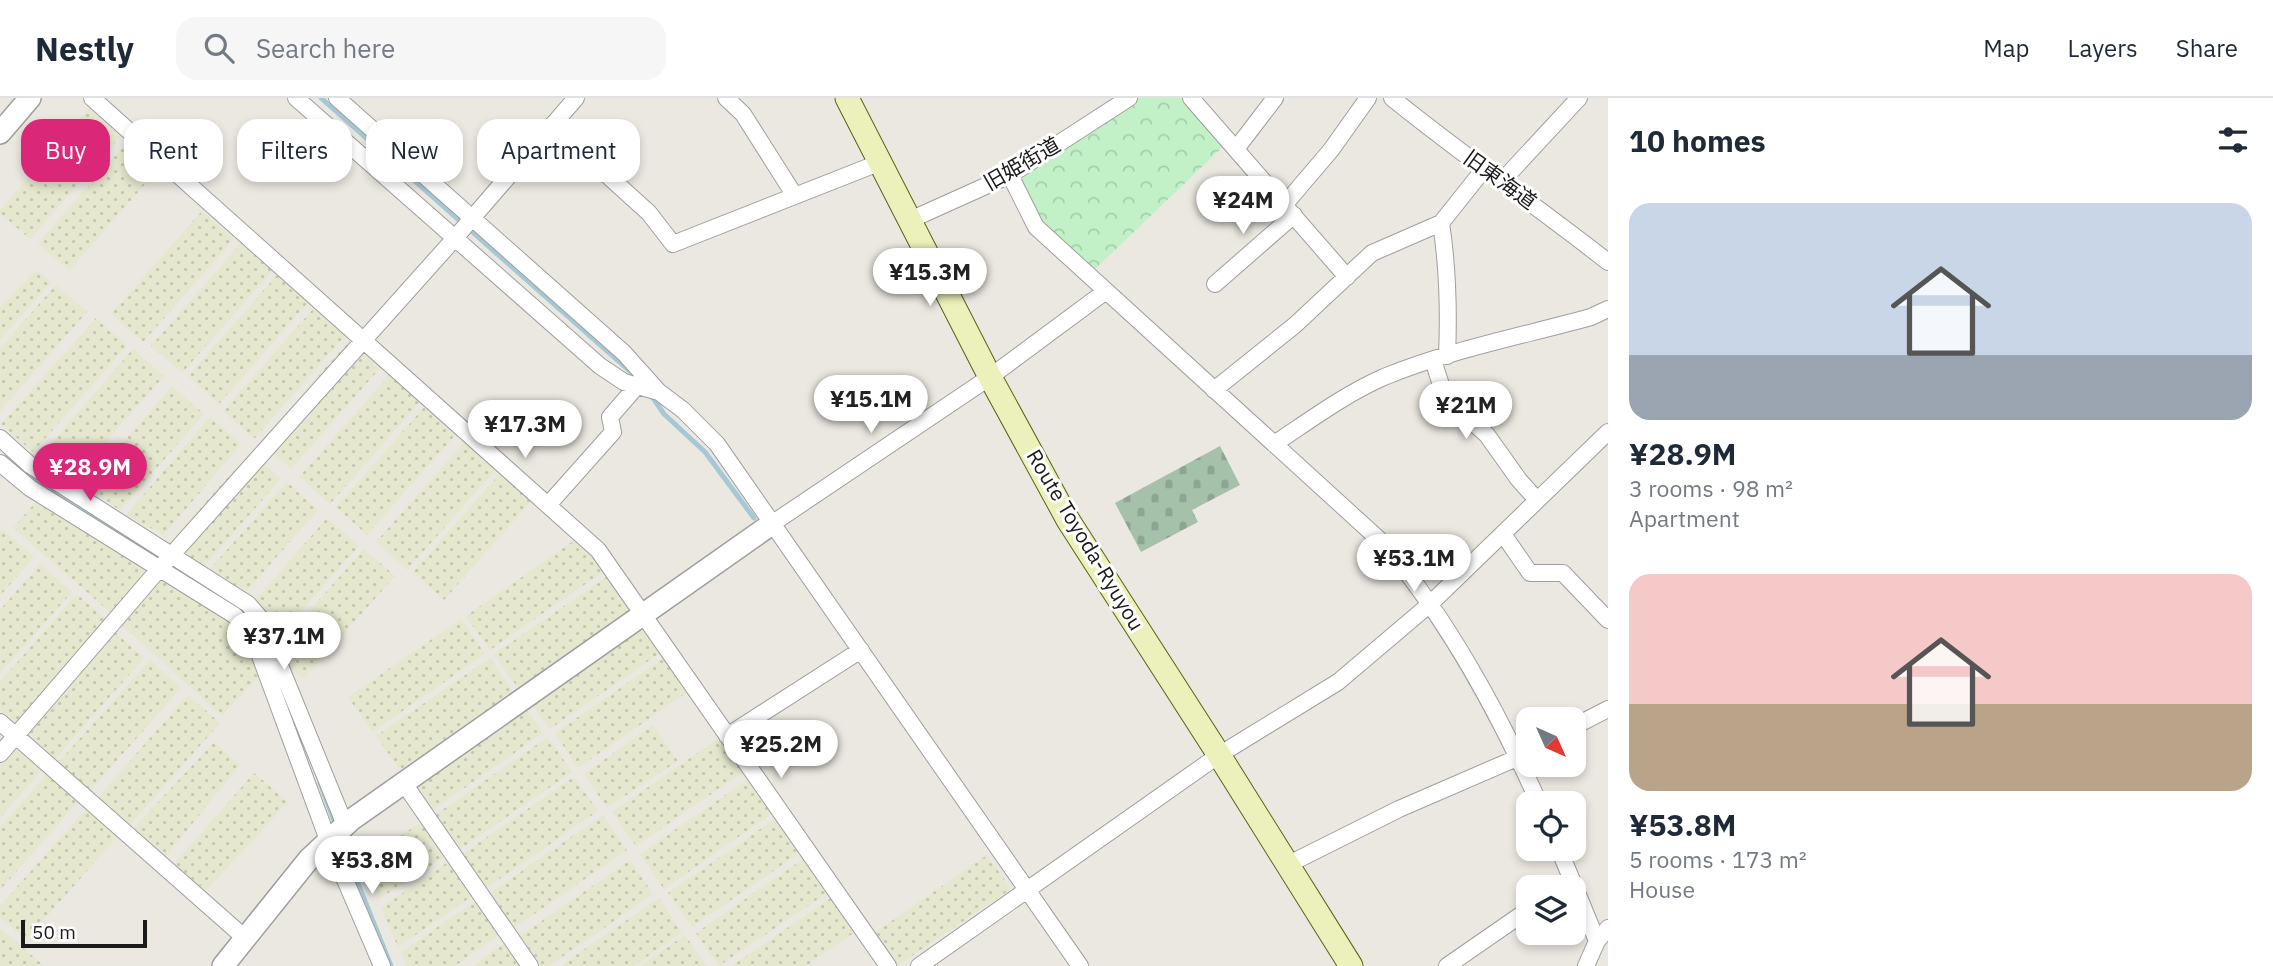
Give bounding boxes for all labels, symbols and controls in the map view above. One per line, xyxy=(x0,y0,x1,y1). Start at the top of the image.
search box xyxy=(176,17,666,80)
text: Nestly xyxy=(35,27,134,70)
icon: search xyxy=(200,29,238,67)
text: Search here xyxy=(256,31,395,65)
text: Map xyxy=(1983,32,2030,64)
text: Layers xyxy=(2068,32,2138,64)
text: Share xyxy=(2176,32,2238,64)
chip: Buy xyxy=(21,119,110,182)
chip: Rent xyxy=(124,119,223,182)
chip: Filters xyxy=(237,119,352,182)
chip: New xyxy=(366,119,463,182)
chip: Apartment xyxy=(477,119,640,182)
text: 10 homes xyxy=(1629,121,1766,160)
icon: filters xyxy=(2214,121,2252,159)
street label: 旧姫街道 xyxy=(978,130,1065,196)
street label: 旧東海道 xyxy=(1458,143,1543,215)
pin: ¥24M xyxy=(1202,176,1284,236)
text: ¥24M xyxy=(1212,184,1274,214)
pin: ¥15.3M xyxy=(873,248,987,308)
icon: home xyxy=(1878,248,2004,374)
text: ¥15.3M xyxy=(889,256,971,286)
pin: ¥15.1M xyxy=(814,376,928,435)
pin: ¥21M xyxy=(1425,382,1507,441)
text: ¥15.1M xyxy=(830,383,912,413)
text: ¥21M xyxy=(1435,389,1497,419)
pin: ¥17.3M xyxy=(468,400,582,460)
text: ¥17.3M xyxy=(484,408,566,438)
text: ¥28.9M xyxy=(1629,434,1736,473)
pin: ¥28.9M xyxy=(33,444,147,503)
street label: Route Toyoda-Ryuyou xyxy=(1021,444,1151,635)
text: ¥28.9M xyxy=(49,451,131,481)
text: 3 rooms · 98 m² xyxy=(1629,473,1793,503)
text: Apartment xyxy=(1629,503,1740,533)
pin: ¥53.1M xyxy=(1357,534,1471,594)
text: ¥53.1M xyxy=(1373,542,1455,572)
pin: ¥37.1M xyxy=(227,612,341,672)
icon: home xyxy=(1878,619,2004,745)
text: ¥37.1M xyxy=(243,620,325,650)
north arrow xyxy=(1516,707,1586,777)
map controls xyxy=(1516,707,1586,945)
pin: ¥25.2M xyxy=(724,720,838,780)
text: ¥25.2M xyxy=(740,728,822,758)
button: locate xyxy=(1516,791,1586,861)
text: ¥53.8M xyxy=(1629,805,1736,844)
pin: ¥53.8M xyxy=(315,836,429,896)
text: ¥53.8M xyxy=(331,844,413,874)
text: 5 rooms · 173 m² xyxy=(1629,844,1807,874)
text: House xyxy=(1629,874,1695,904)
button: layers xyxy=(1516,875,1586,945)
scale bar xyxy=(21,917,147,949)
text: 50 m xyxy=(32,920,76,944)

